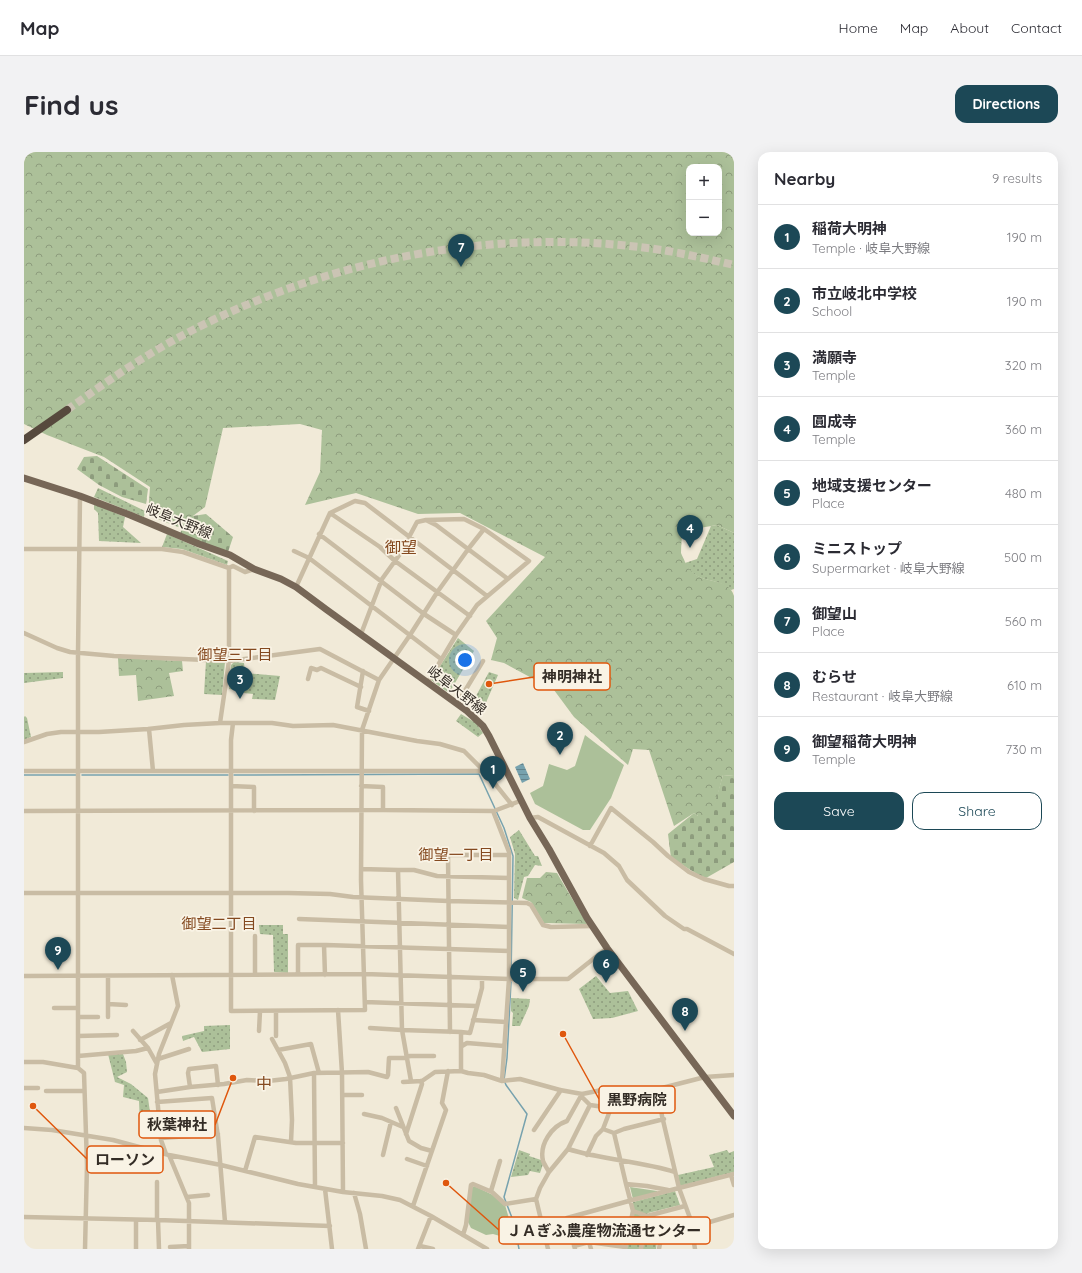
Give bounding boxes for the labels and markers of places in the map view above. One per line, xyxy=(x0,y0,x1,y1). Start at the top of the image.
pin: 7 xyxy=(448,234,474,267)
pin: 4 xyxy=(677,515,703,548)
callout: 神明神社 xyxy=(534,663,610,690)
pin: 3 xyxy=(227,666,253,699)
pin: 2 xyxy=(547,722,573,755)
pin: 1 xyxy=(480,756,506,789)
pin: 9 xyxy=(45,937,71,970)
pin: 6 xyxy=(593,950,619,983)
pin: 5 xyxy=(510,959,536,992)
pin: 8 xyxy=(672,998,698,1031)
callout: 黒野病院 xyxy=(599,1086,675,1113)
callout: 秋葉神社 xyxy=(139,1111,215,1138)
callout: ローソン xyxy=(87,1146,163,1173)
callout: ＪＡぎふ農産物流通センター xyxy=(499,1217,710,1244)

